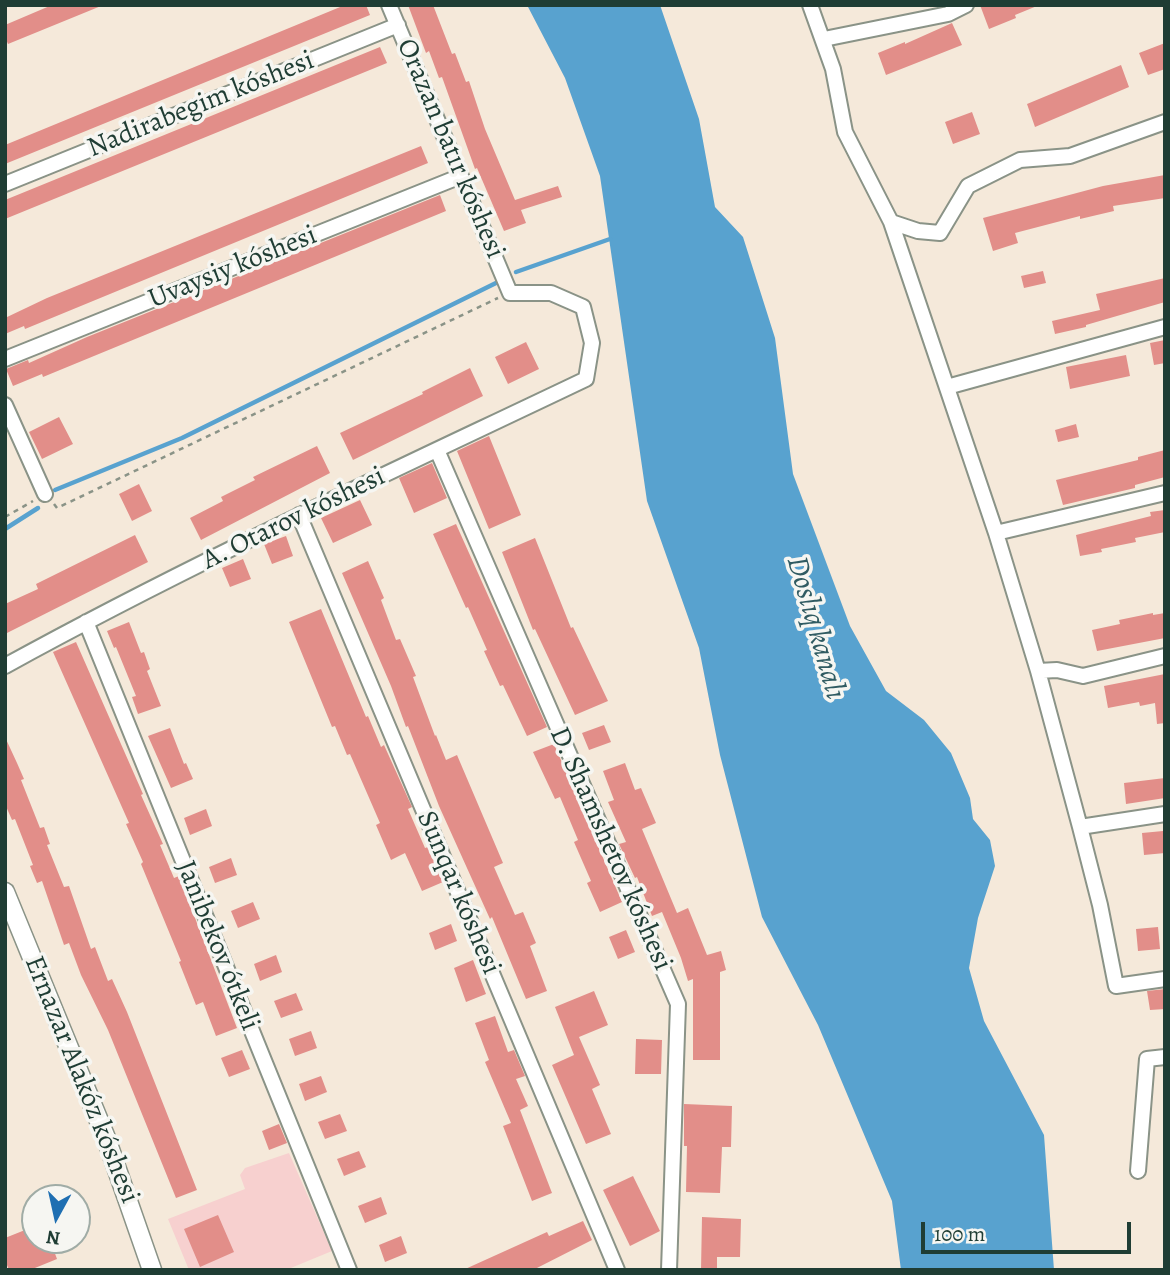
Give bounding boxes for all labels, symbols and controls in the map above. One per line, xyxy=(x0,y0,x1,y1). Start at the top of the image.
street label: Orazan batır kóshesi xyxy=(389,34,511,264)
street label: Nadirabegim kóshesi xyxy=(83,44,319,166)
street label: Uvaysiy kóshesi xyxy=(144,219,322,317)
street label: A. Otarov kóshesi xyxy=(197,460,391,578)
water label: Doslıq kanalı xyxy=(777,552,853,704)
street label: D. Shamshetov kóshesi xyxy=(541,722,679,976)
street label: Sunqar kóshesi xyxy=(408,806,508,980)
street label: Janibekov ótkeli xyxy=(168,856,266,1036)
street label: Ernazar Alakóz kóshesi xyxy=(16,951,146,1209)
north arrow xyxy=(21,1184,91,1254)
scale bar xyxy=(925,1208,1135,1252)
text: 100 m xyxy=(934,1220,985,1248)
text: N xyxy=(45,1224,62,1252)

